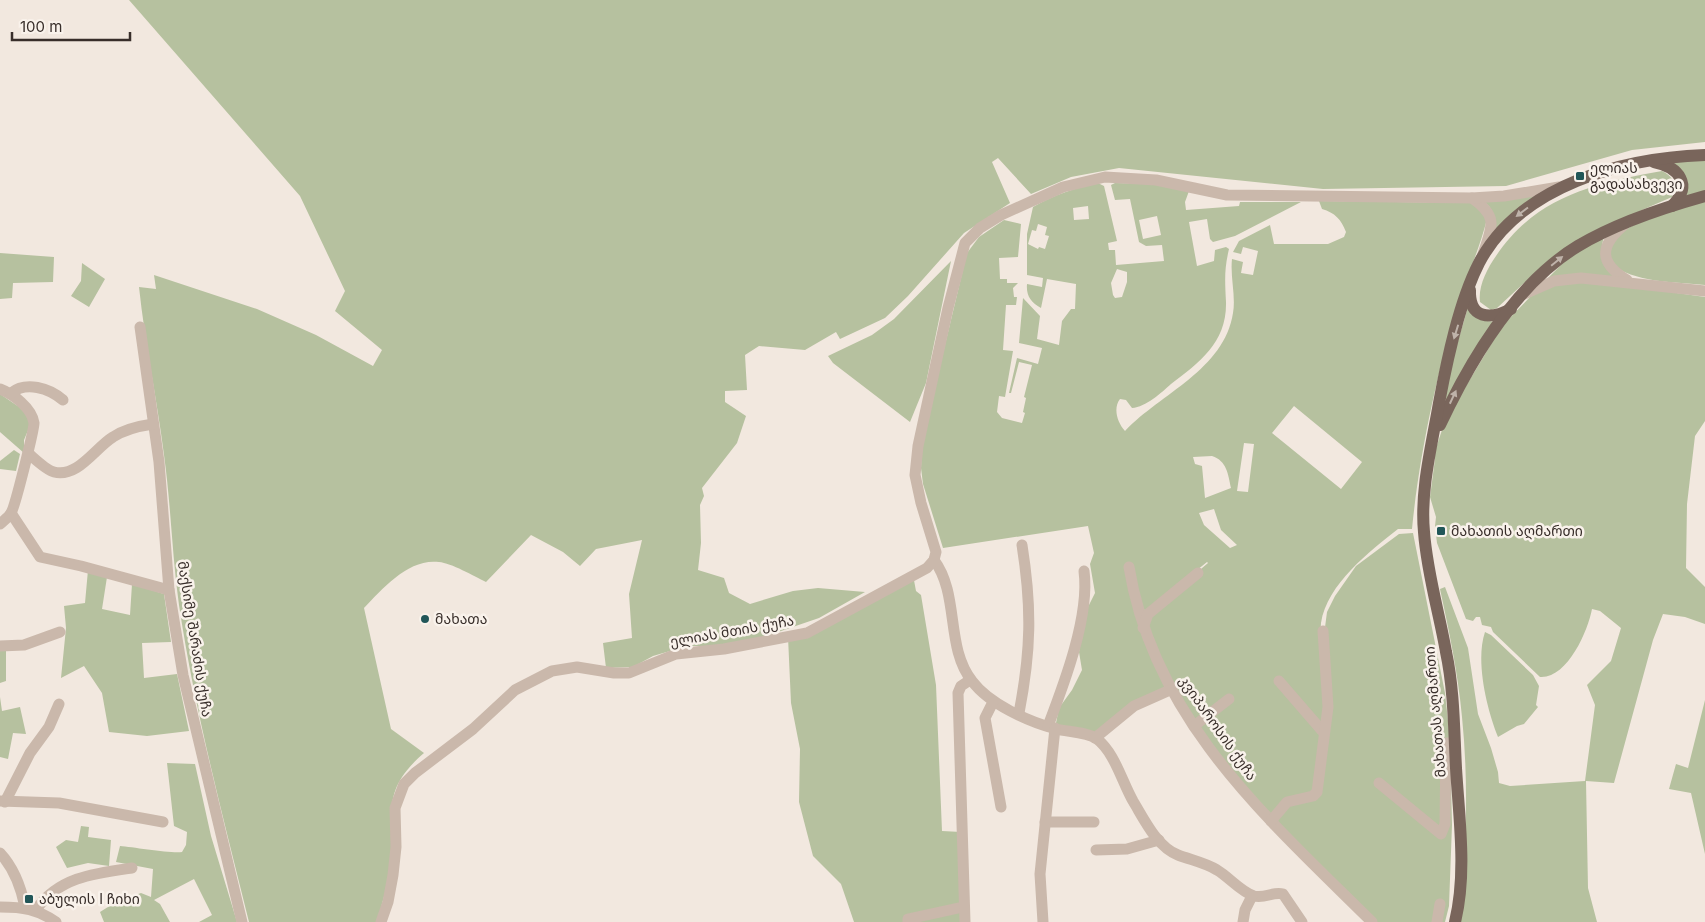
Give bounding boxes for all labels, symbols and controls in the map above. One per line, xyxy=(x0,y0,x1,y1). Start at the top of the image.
scale bar xyxy=(12,10,130,42)
text: 100 m xyxy=(20,17,62,36)
place label: ელიას გადასახვევი xyxy=(1590,159,1683,193)
marker: ელიას გადასახვევი xyxy=(1574,170,1586,182)
one-way arrow xyxy=(1516,207,1529,218)
one-way arrow xyxy=(1550,256,1563,267)
one-way arrow xyxy=(1451,324,1459,339)
one-way arrow xyxy=(1449,390,1457,404)
place label: მახათის აღმართი xyxy=(1451,522,1583,540)
marker: მახათის აღმართი xyxy=(1435,525,1447,537)
street label: მაქსიმე შარაძის ქუჩა xyxy=(174,560,216,718)
place label: მახათა xyxy=(435,610,487,627)
street label: ელიას მთის ქუჩა xyxy=(669,611,795,651)
marker: მახათა xyxy=(419,613,431,625)
street label: მახათას აღმართი xyxy=(1420,646,1450,778)
street label: კვიპაროსის ქუჩა xyxy=(1175,672,1261,784)
place label: აბულის I ჩიხი xyxy=(39,890,140,908)
marker: აბულის I ჩიხი xyxy=(23,893,35,905)

